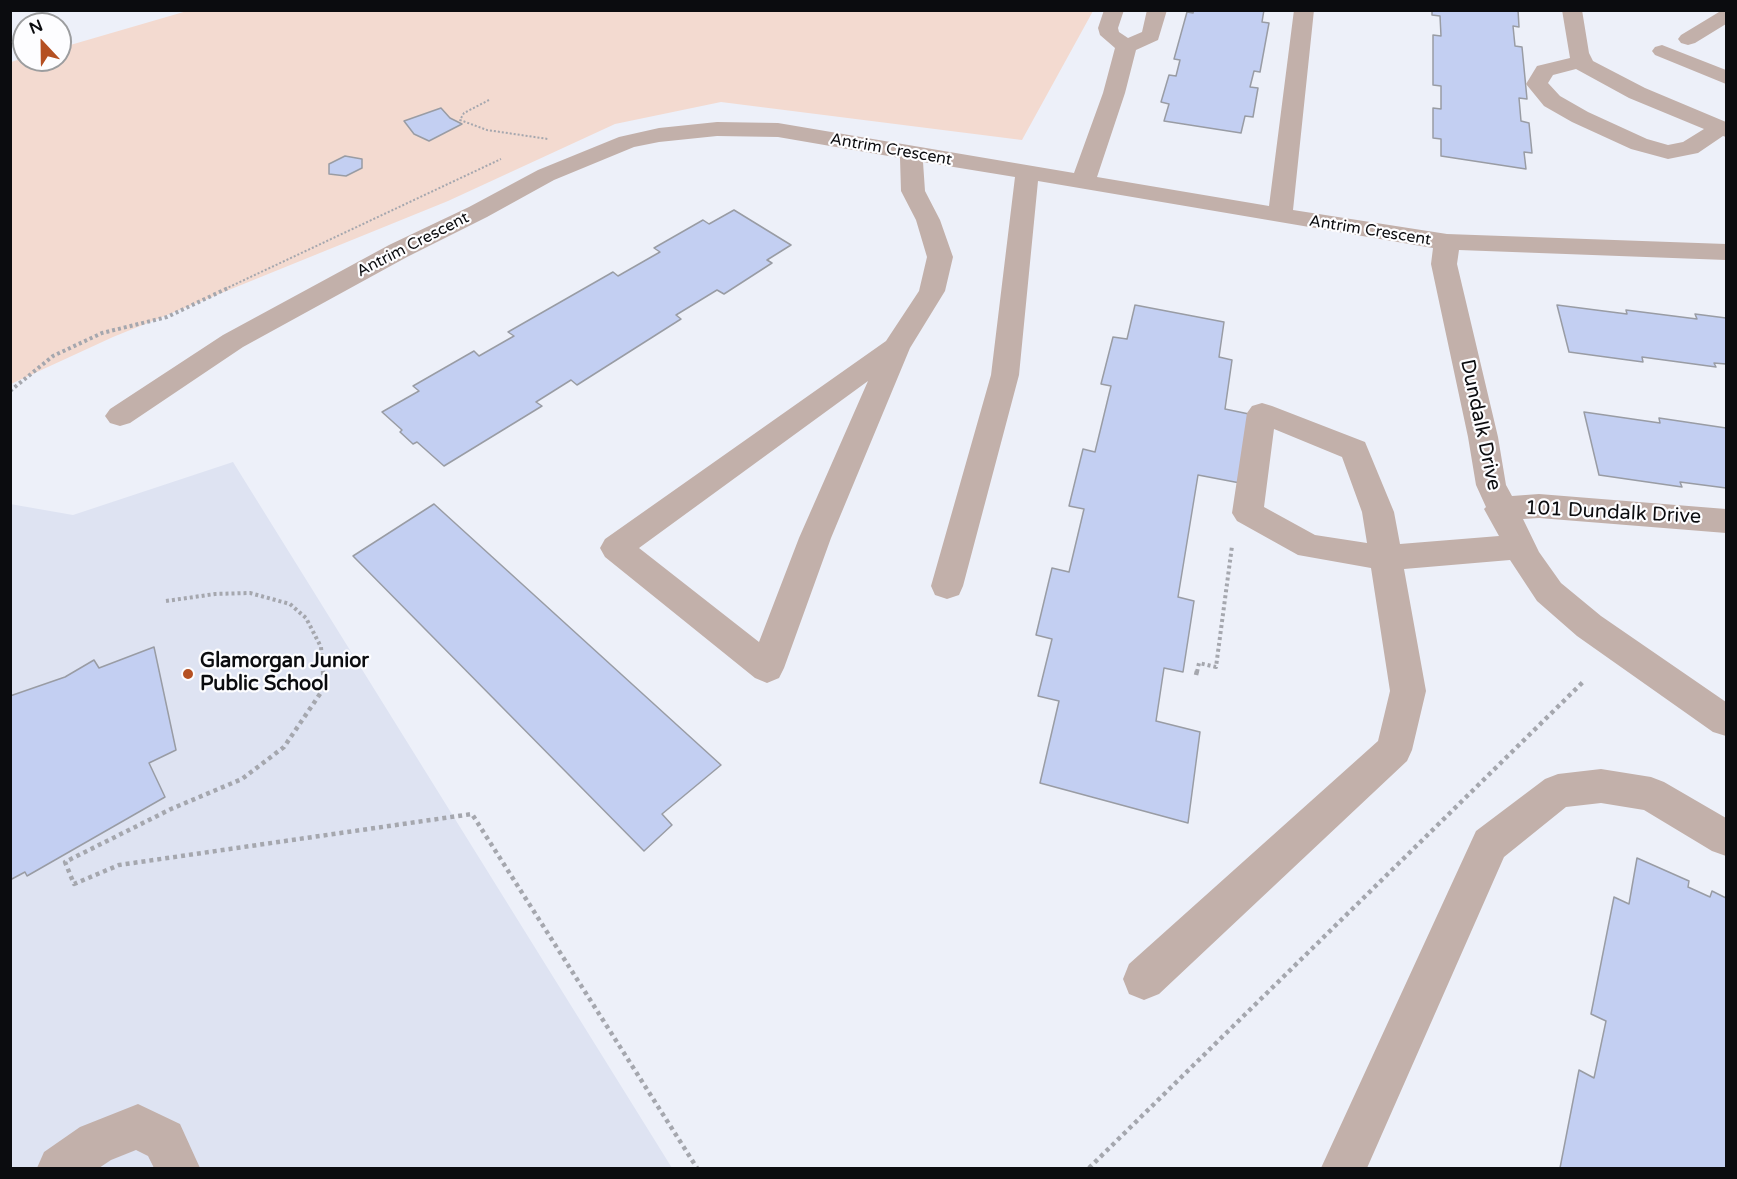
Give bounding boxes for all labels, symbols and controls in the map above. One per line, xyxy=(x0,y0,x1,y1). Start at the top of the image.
north arrow xyxy=(12,12,72,72)
text: N xyxy=(26,15,46,39)
street label: Antrim Crescent xyxy=(829,130,953,170)
street label: Antrim Crescent xyxy=(354,208,472,282)
street label: Antrim Crescent xyxy=(1308,212,1432,250)
street label: Dundalk Drive xyxy=(1454,357,1506,493)
street label: 101 Dundalk Drive xyxy=(1524,496,1702,530)
place label: Glamorgan Junior Public School xyxy=(200,650,369,697)
marker: Glamorgan Junior Public School xyxy=(181,667,195,681)

